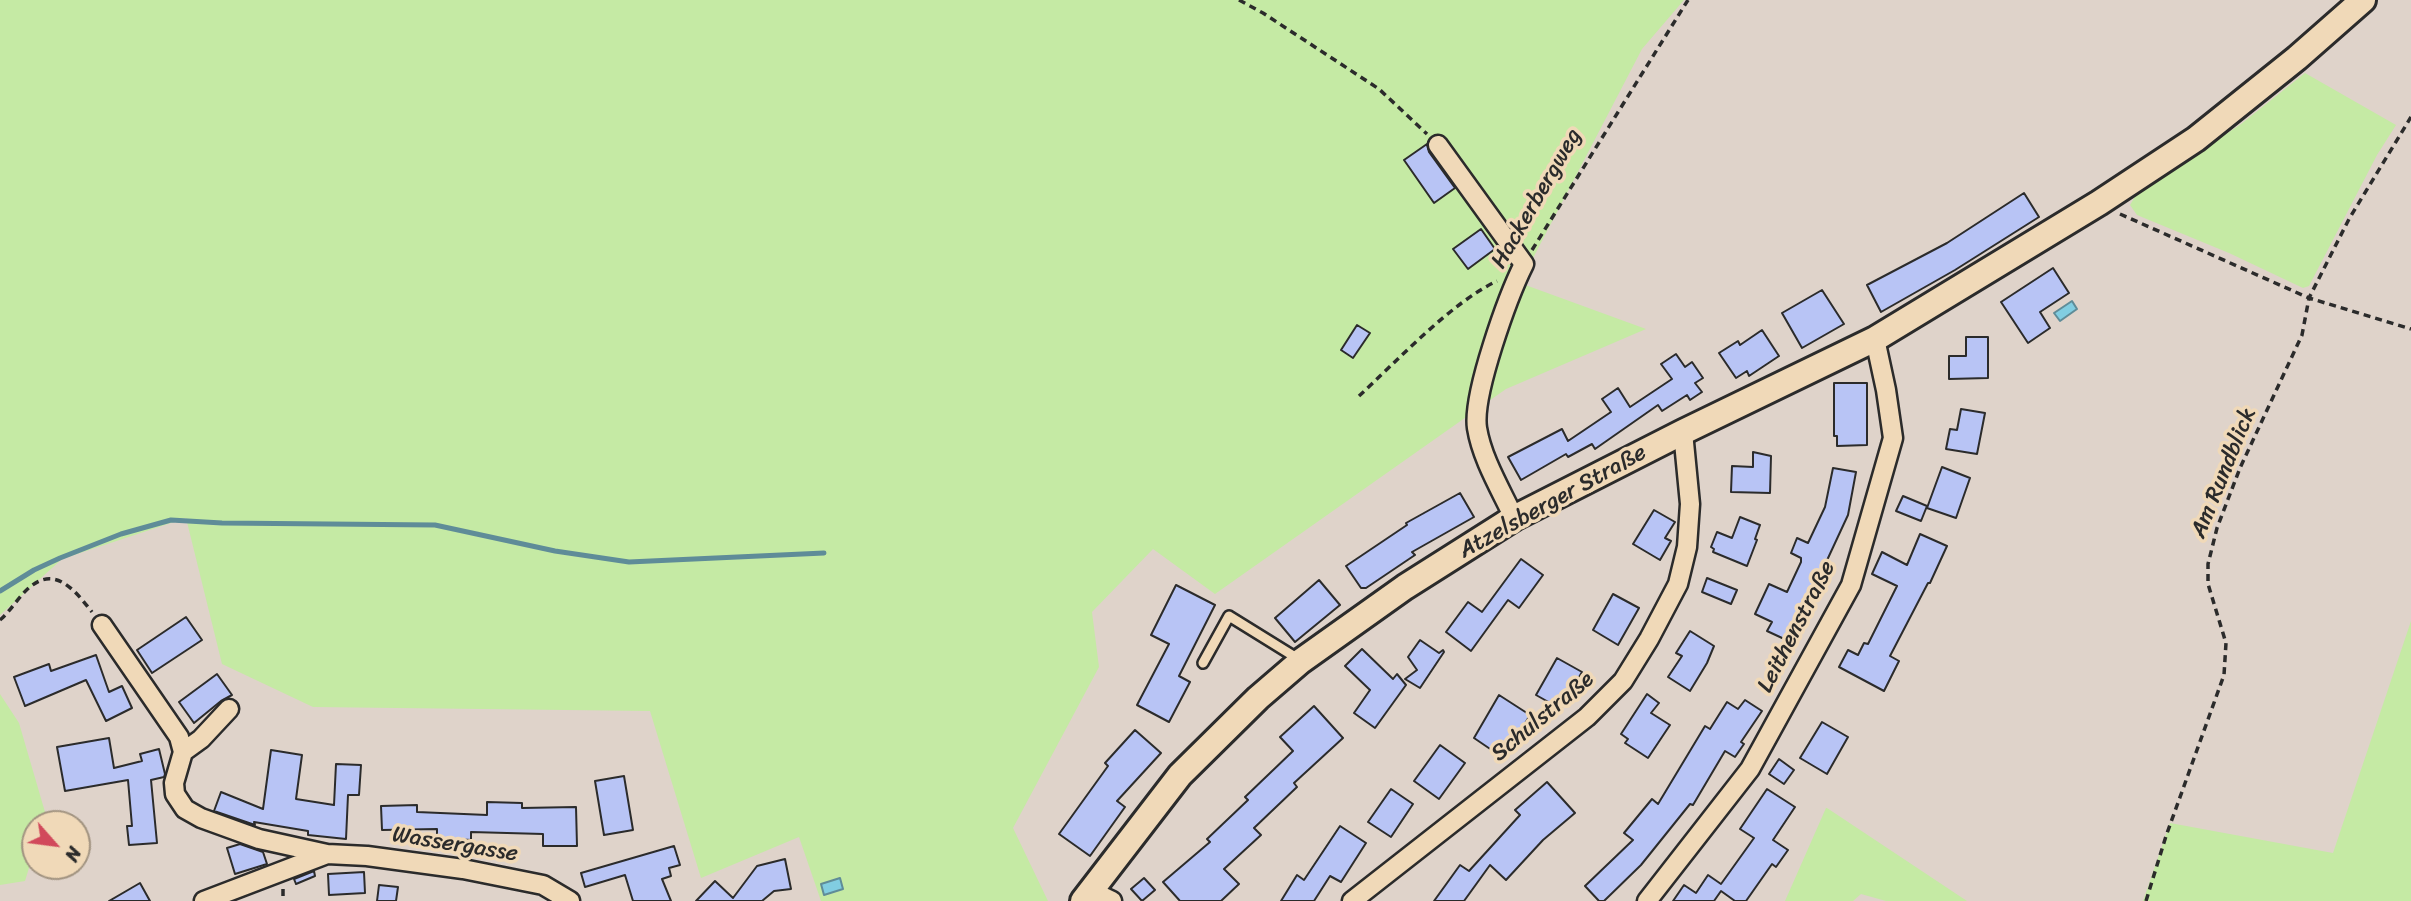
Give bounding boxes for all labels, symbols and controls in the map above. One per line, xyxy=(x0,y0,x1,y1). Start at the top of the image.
street label: Hackerbergweg xyxy=(1486,124,1588,274)
street label: Am Rundblick xyxy=(2185,404,2263,542)
street label: Atzelsberger Straße xyxy=(1455,439,1651,565)
street label: Leithenstraße xyxy=(1752,557,1842,697)
street label: Schulstraße xyxy=(1486,666,1600,768)
north arrow xyxy=(21,810,91,880)
street label: Wassergasse xyxy=(390,821,520,869)
text: N xyxy=(56,841,91,868)

